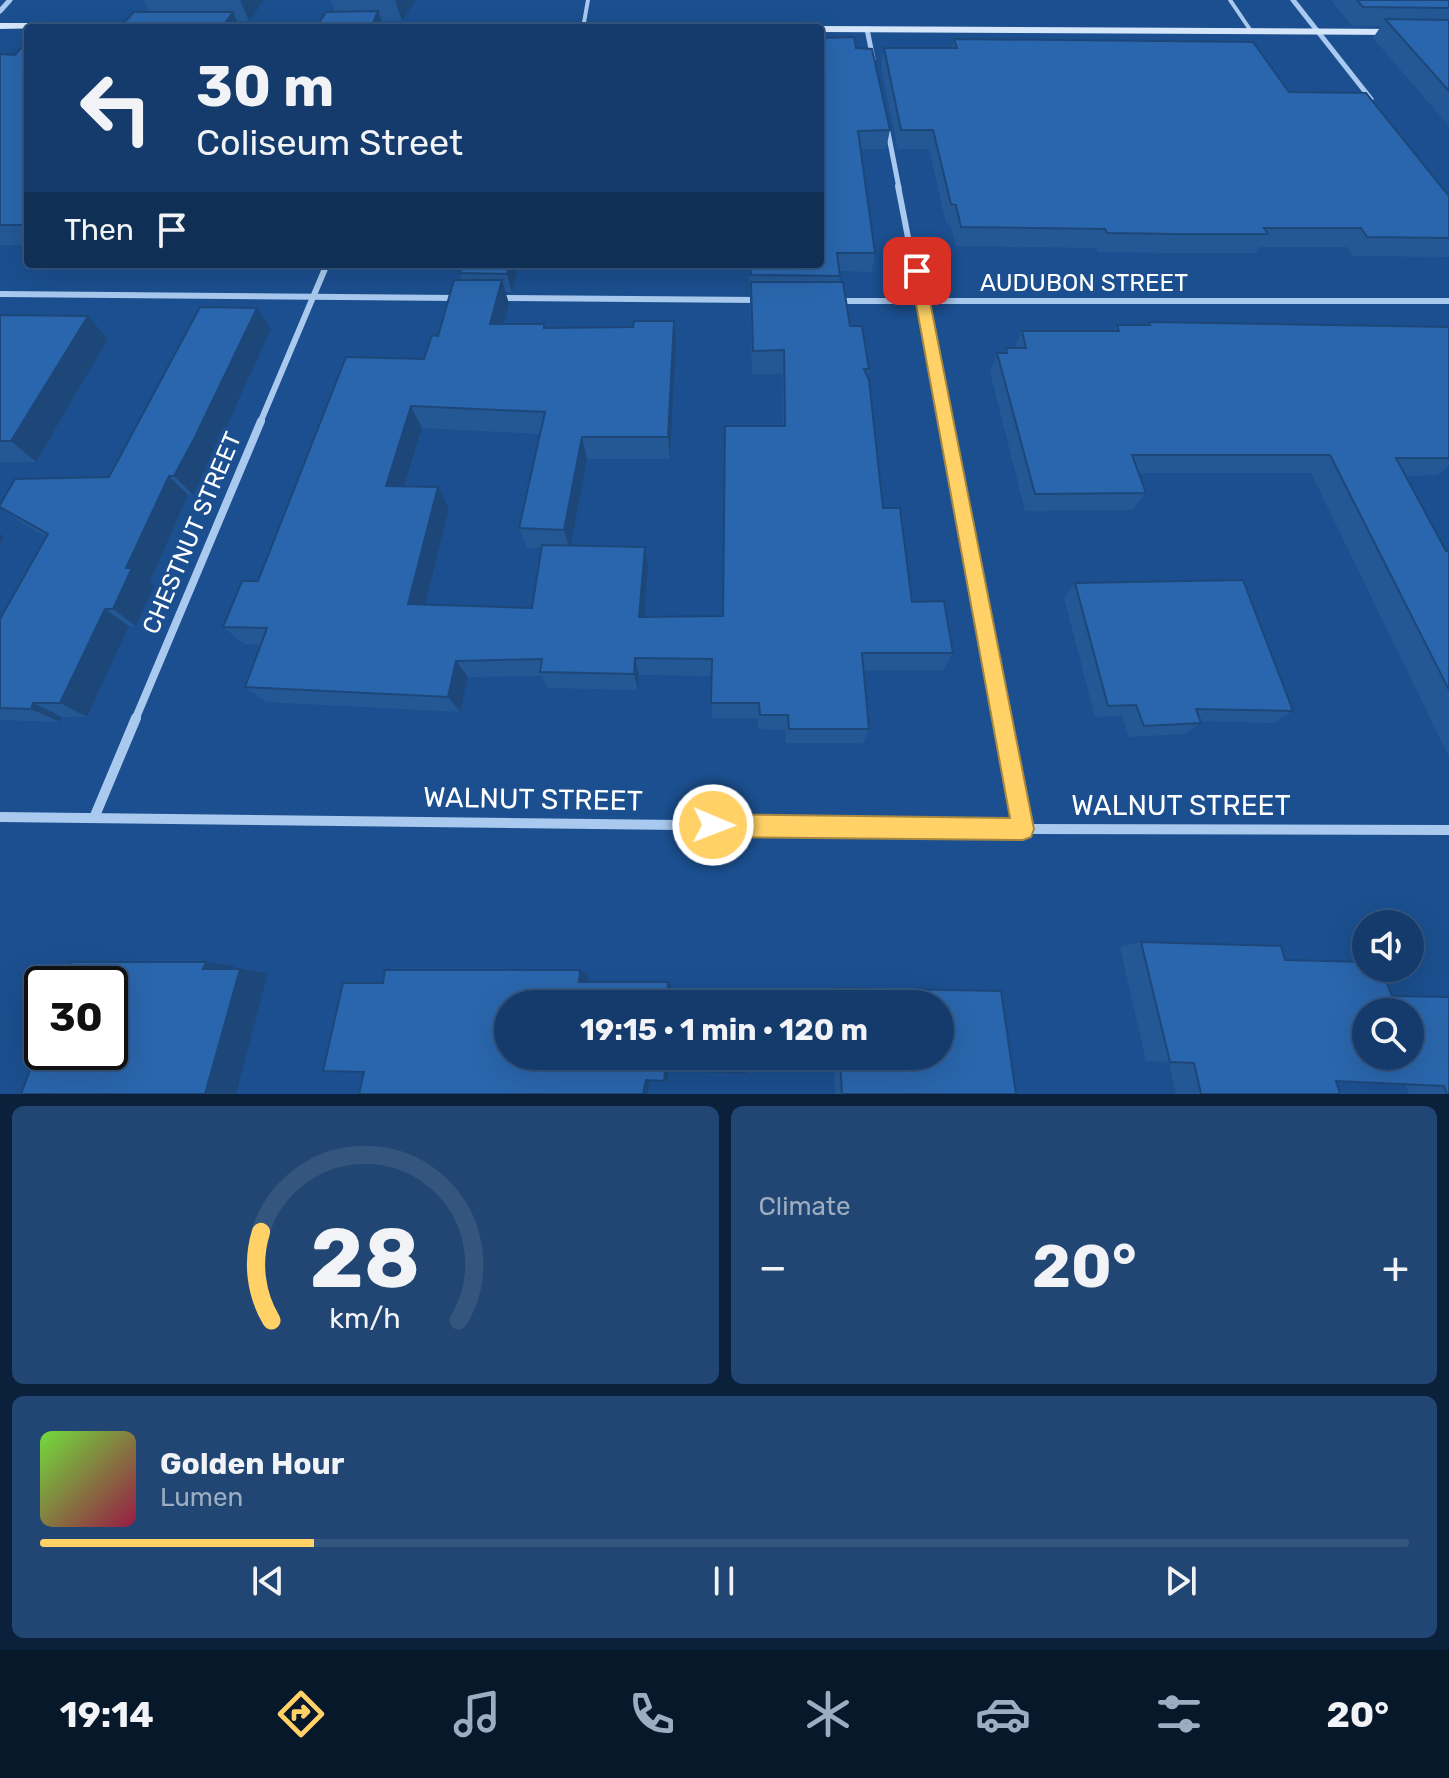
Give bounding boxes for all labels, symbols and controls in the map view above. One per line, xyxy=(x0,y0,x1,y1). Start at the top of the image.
text: 30 m xyxy=(196,54,334,120)
icon: left xyxy=(64,56,168,160)
text: Coliseum Street xyxy=(196,121,463,164)
icon: arrive xyxy=(150,208,194,252)
text: Then xyxy=(64,212,134,248)
pin xyxy=(883,237,951,305)
icon: arrive xyxy=(895,249,939,293)
street label: AUDUBON STREET xyxy=(980,269,1188,297)
street label: CHESTNUT STREET xyxy=(137,428,247,638)
street label: WALNUT STREET xyxy=(423,781,643,817)
position arrow xyxy=(671,783,755,867)
street label: WALNUT STREET xyxy=(1071,789,1291,822)
map controls xyxy=(1352,910,1424,1070)
button: sound xyxy=(1352,910,1424,982)
speed limit sign: 30 xyxy=(24,966,128,1070)
button: search xyxy=(1352,998,1424,1070)
text: 19:15 · 1 min · 120 m xyxy=(580,1012,868,1048)
text: Climate xyxy=(759,1191,851,1222)
text: 28 xyxy=(310,1209,420,1308)
text: 20° xyxy=(1032,1231,1137,1302)
text: − xyxy=(759,1241,787,1293)
text: + xyxy=(1382,1241,1409,1293)
text: km/h xyxy=(330,1301,401,1335)
text: Golden Hour xyxy=(160,1446,344,1482)
text: Lumen xyxy=(160,1482,243,1513)
icon: previous xyxy=(246,1559,290,1603)
icon: pause xyxy=(702,1559,746,1603)
icon: next xyxy=(1159,1559,1203,1603)
icon: directions xyxy=(273,1686,329,1742)
icon: music xyxy=(449,1686,505,1742)
icon: phone xyxy=(624,1686,680,1742)
icon: climate xyxy=(800,1686,856,1742)
icon: car xyxy=(975,1686,1031,1742)
icon: filters xyxy=(1151,1686,1207,1742)
text: 19:14 xyxy=(60,1693,154,1736)
text: 20° xyxy=(1326,1693,1389,1736)

